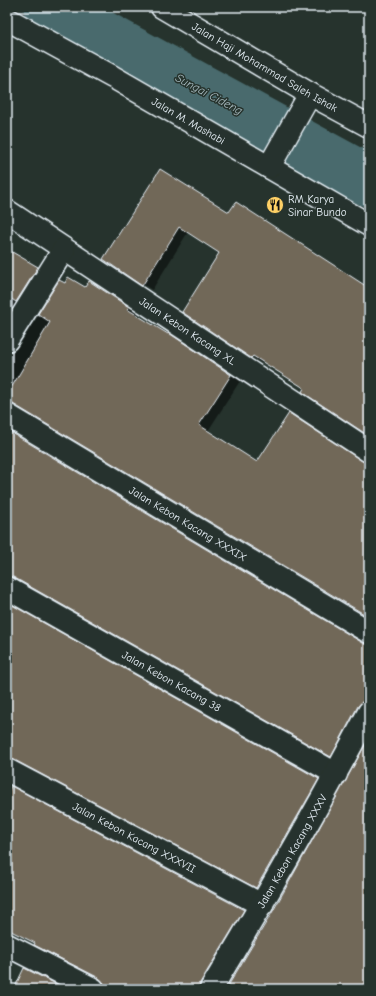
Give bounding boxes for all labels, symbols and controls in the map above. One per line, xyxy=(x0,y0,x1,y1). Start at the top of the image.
street label: Jalan Haji Mohammad Saleh Ishak xyxy=(189,20,340,115)
water label: Sungai Cideng xyxy=(173,70,245,118)
street label: Jalan M. Mashabi xyxy=(149,95,227,147)
place label: RM Karya Sinar Bundo xyxy=(288,193,347,219)
restaurant icon: RM Karya Sinar Bundo xyxy=(265,195,285,215)
street label: Jalan Kebon Kacang XL xyxy=(137,295,239,368)
street label: Jalan Kebon Kacang XXXIX xyxy=(127,484,249,564)
street label: Jalan Kebon Kacang 38 xyxy=(120,648,223,715)
street label: Jalan Kebon Kacang XXXV xyxy=(255,792,330,910)
street label: Jalan Kebon Kacang XXXVII xyxy=(70,800,198,876)

